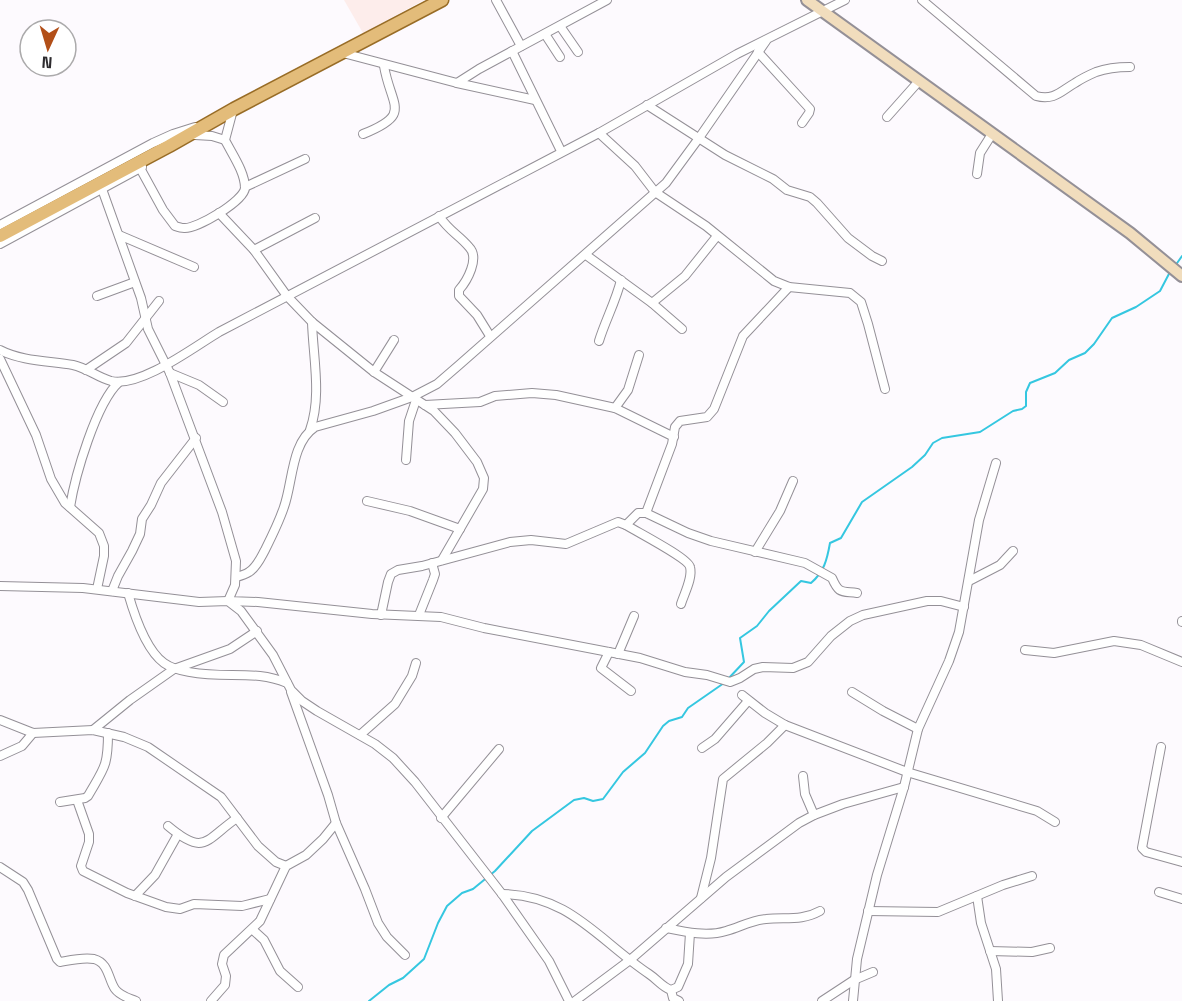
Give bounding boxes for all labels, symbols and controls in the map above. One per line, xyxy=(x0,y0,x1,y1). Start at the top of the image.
north arrow xyxy=(18,18,78,78)
text: N xyxy=(41,52,53,73)

